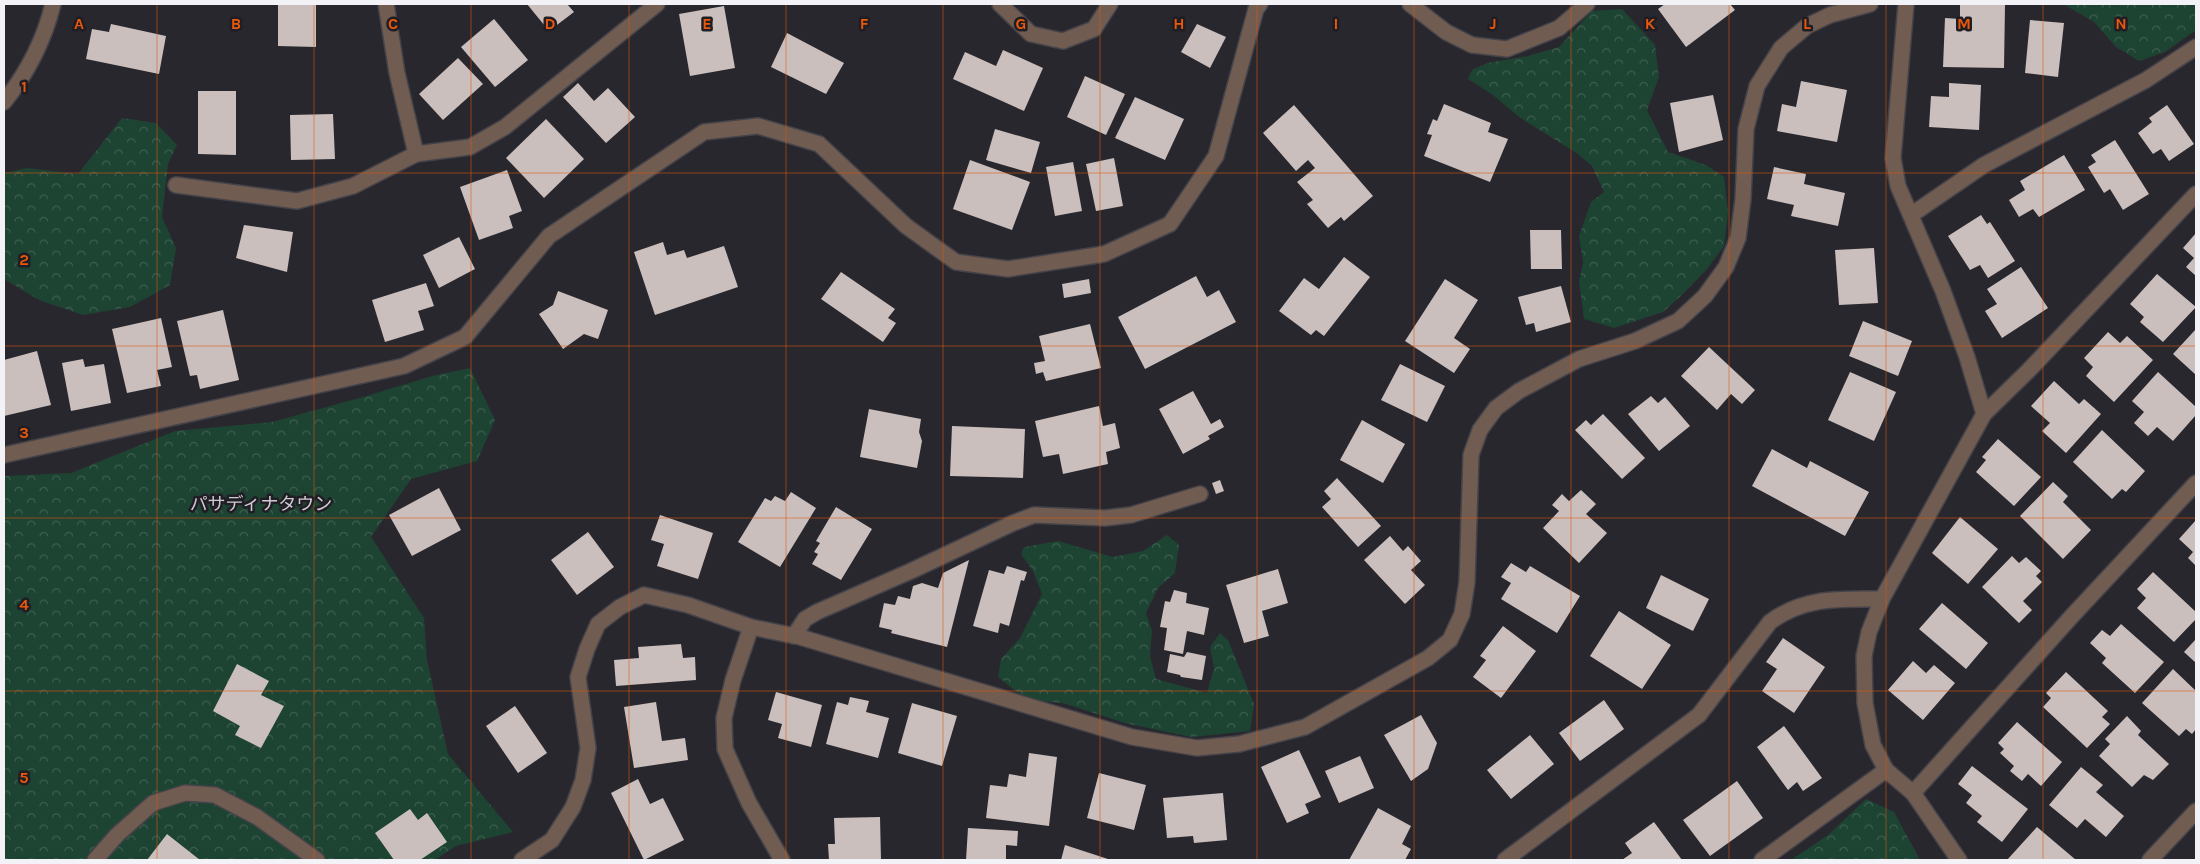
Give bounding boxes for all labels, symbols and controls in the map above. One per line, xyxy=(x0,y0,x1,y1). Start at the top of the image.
text: A xyxy=(74,14,84,33)
text: B xyxy=(231,14,241,33)
text: C xyxy=(388,14,398,33)
text: D xyxy=(545,14,556,33)
text: E xyxy=(702,14,712,33)
text: F xyxy=(860,14,869,33)
text: G xyxy=(1016,14,1026,33)
text: H xyxy=(1173,14,1185,33)
text: I xyxy=(1334,14,1338,33)
text: J xyxy=(1489,14,1497,33)
text: K xyxy=(1645,14,1656,33)
text: L xyxy=(1803,14,1811,33)
text: M xyxy=(1957,14,1971,33)
text: N xyxy=(2115,14,2127,33)
text: 1 xyxy=(21,77,27,96)
text: 2 xyxy=(19,250,29,269)
text: 3 xyxy=(19,423,29,442)
district label: パサディナタウン xyxy=(190,493,332,515)
text: 4 xyxy=(19,595,29,614)
text: 5 xyxy=(19,768,29,787)

